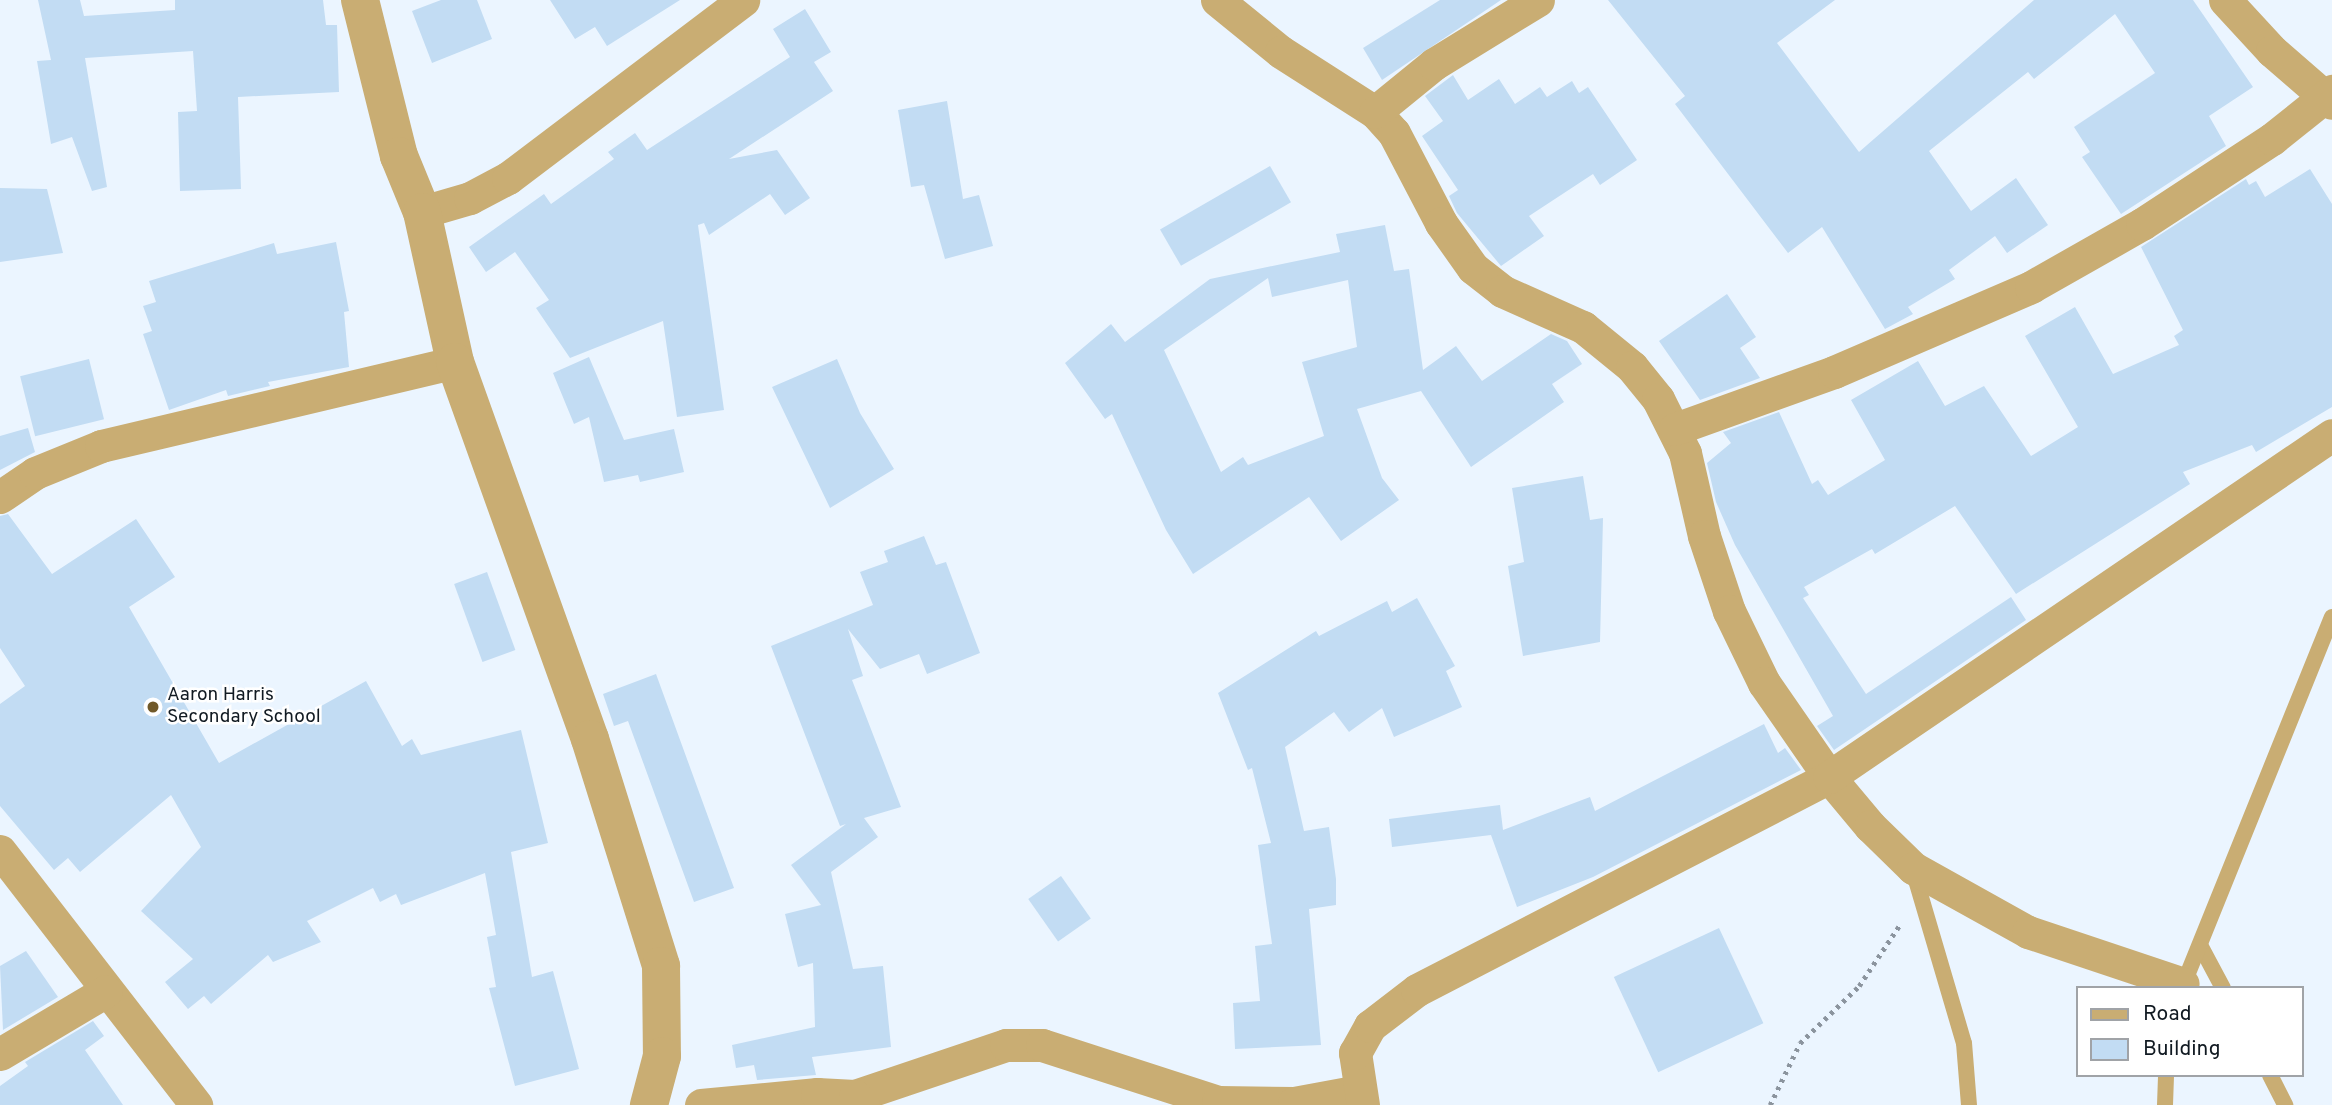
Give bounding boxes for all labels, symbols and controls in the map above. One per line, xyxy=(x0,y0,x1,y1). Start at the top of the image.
place label: Aaron Harris Secondary School xyxy=(167,685,321,729)
marker: Aaron Harris Secondary School xyxy=(145,699,161,715)
legend xyxy=(2076,986,2304,1077)
text: Road xyxy=(2143,1001,2192,1028)
text: Building xyxy=(2143,1036,2221,1063)

